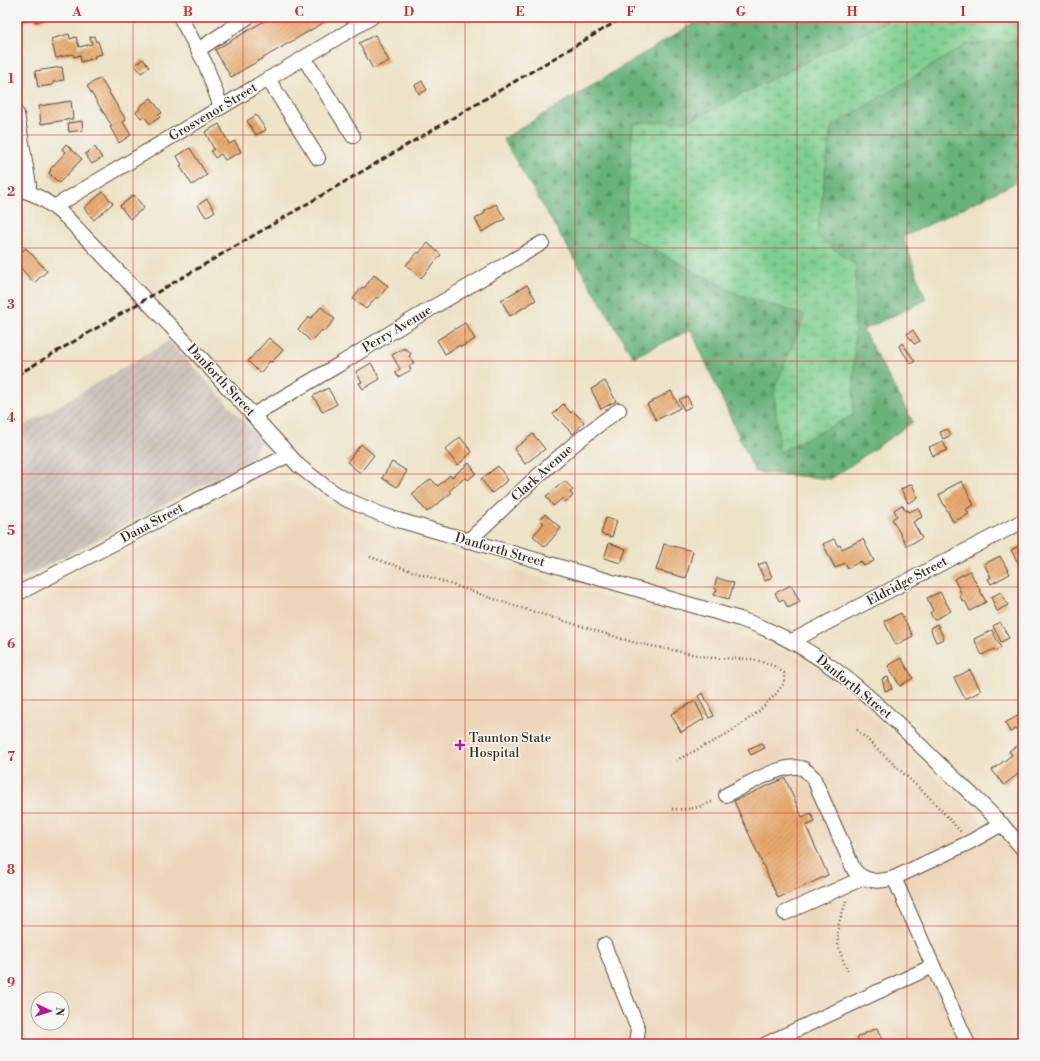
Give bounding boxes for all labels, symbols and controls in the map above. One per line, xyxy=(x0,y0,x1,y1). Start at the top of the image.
text: A xyxy=(71,4,82,20)
text: B xyxy=(183,4,193,20)
text: C xyxy=(294,4,304,20)
text: D xyxy=(404,4,414,20)
text: E xyxy=(515,4,525,20)
text: F xyxy=(626,4,636,20)
text: G xyxy=(736,4,747,20)
text: H xyxy=(847,4,858,20)
text: I xyxy=(960,4,966,20)
text: 1 xyxy=(8,71,15,87)
street label: Grosvenor Street xyxy=(166,79,260,145)
text: 2 xyxy=(7,184,15,200)
text: 3 xyxy=(7,297,15,313)
street label: Perry Avenue xyxy=(359,302,435,356)
street label: Danforth Street xyxy=(184,341,259,420)
text: 4 xyxy=(7,410,16,426)
street label: Clark Avenue xyxy=(508,441,576,505)
street label: Dana Street xyxy=(118,500,187,546)
text: 5 xyxy=(7,523,15,539)
street label: Danforth Street xyxy=(453,530,547,571)
street label: Eldridge Street xyxy=(864,553,950,609)
text: 6 xyxy=(7,636,15,652)
street label: Danforth Street xyxy=(813,652,895,723)
place label: Taunton State Hospital xyxy=(469,730,552,761)
marker: Taunton State Hospital xyxy=(454,739,466,751)
text: 7 xyxy=(7,749,15,765)
text: 8 xyxy=(7,862,15,878)
text: 9 xyxy=(7,975,15,991)
north arrow xyxy=(30,991,70,1031)
text: N xyxy=(52,1007,66,1017)

